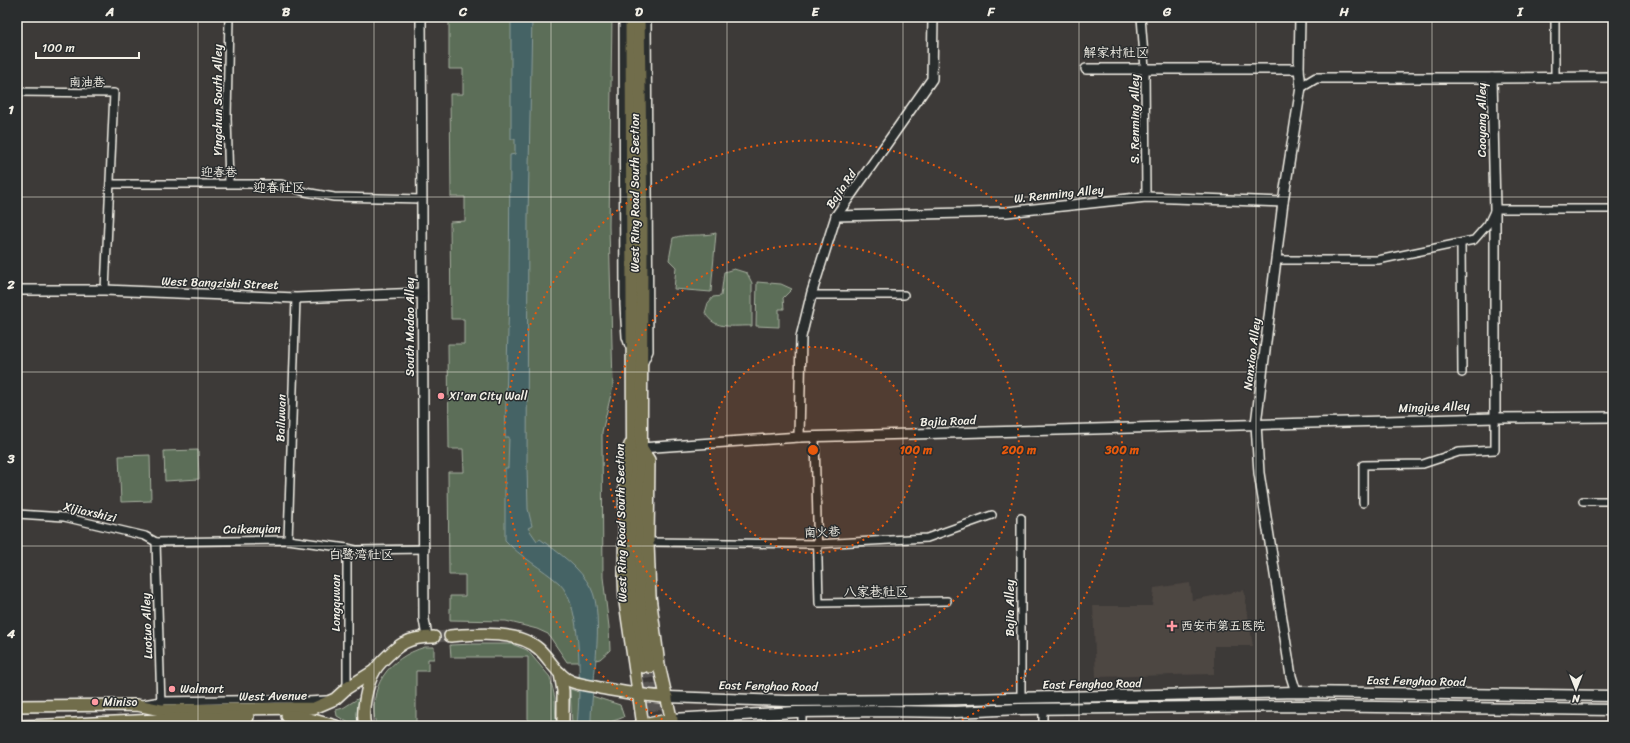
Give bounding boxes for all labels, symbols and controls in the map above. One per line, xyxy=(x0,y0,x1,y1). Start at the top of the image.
text: A xyxy=(105,0,114,23)
text: B xyxy=(282,0,291,23)
text: C xyxy=(458,0,468,23)
text: D xyxy=(635,0,643,23)
text: E xyxy=(811,0,820,23)
text: F xyxy=(986,0,995,23)
text: G xyxy=(1162,0,1172,23)
text: H xyxy=(1338,0,1349,23)
text: I xyxy=(1516,0,1524,23)
scale bar xyxy=(36,34,139,60)
text: 100 m xyxy=(42,37,75,59)
district label: 解家村社区 xyxy=(1083,41,1149,64)
street label: Yingchun South Alley xyxy=(207,44,229,156)
street label: 南油巷 xyxy=(69,71,105,93)
street label: S. Renming Alley xyxy=(1124,73,1146,164)
street label: Caoyang Alley xyxy=(1471,82,1493,157)
text: 1 xyxy=(8,98,14,121)
street label: West Ring Road South Section xyxy=(624,113,646,272)
street label: 迎春巷 xyxy=(201,161,237,183)
street label: Bajia Rd xyxy=(820,164,863,213)
district label: 迎春社区 xyxy=(253,176,305,199)
street label: W. Renming Alley xyxy=(1013,178,1106,210)
street label: West Bangzishi Street xyxy=(161,270,279,296)
text: 2 xyxy=(6,273,15,296)
street label: South Madao Alley xyxy=(399,277,421,377)
street label: Nanxiao Alley xyxy=(1237,316,1267,391)
place label: Xi'an City Wall xyxy=(448,385,528,407)
marker: Xi'an City Wall xyxy=(436,391,446,401)
street label: Bailuwan xyxy=(269,393,293,442)
street label: Mingjue Alley xyxy=(1398,395,1471,419)
street label: Bajia Road xyxy=(920,409,978,433)
text: 100 m xyxy=(900,439,933,461)
text: 200 m xyxy=(1001,439,1037,461)
text: 300 m xyxy=(1104,439,1140,461)
street label: West Ring Road South Section xyxy=(609,443,633,603)
centre of rings xyxy=(806,443,820,457)
text: 3 xyxy=(6,447,15,470)
street label: Xijiaxshizi xyxy=(61,495,119,529)
street label: Caikenyian xyxy=(223,517,281,540)
street label: 南火巷 xyxy=(804,520,840,544)
district label: 白鹭湾社区 xyxy=(328,543,394,566)
street label: Longquwan xyxy=(325,574,347,632)
street label: Bajia Alley xyxy=(999,579,1021,637)
district label: 八家巷社区 xyxy=(843,580,909,603)
street label: Luotuo Alley xyxy=(135,592,159,659)
place label: 西安市第五医院 xyxy=(1181,615,1265,637)
marker: 西安市第五医院 xyxy=(1166,620,1178,632)
text: 4 xyxy=(6,622,16,645)
street label: East Fenghao Road xyxy=(1366,669,1467,693)
north arrow xyxy=(1556,669,1596,709)
street label: East Fenghao Road xyxy=(1042,672,1143,696)
street label: East Fenghao Road xyxy=(718,674,819,698)
place label: Walmart xyxy=(180,678,224,700)
marker: Walmart xyxy=(167,684,177,694)
street label: West Avenue xyxy=(239,684,307,708)
text: N xyxy=(1572,689,1581,708)
place label: Miniso xyxy=(103,691,137,713)
marker: Miniso xyxy=(90,697,100,707)

